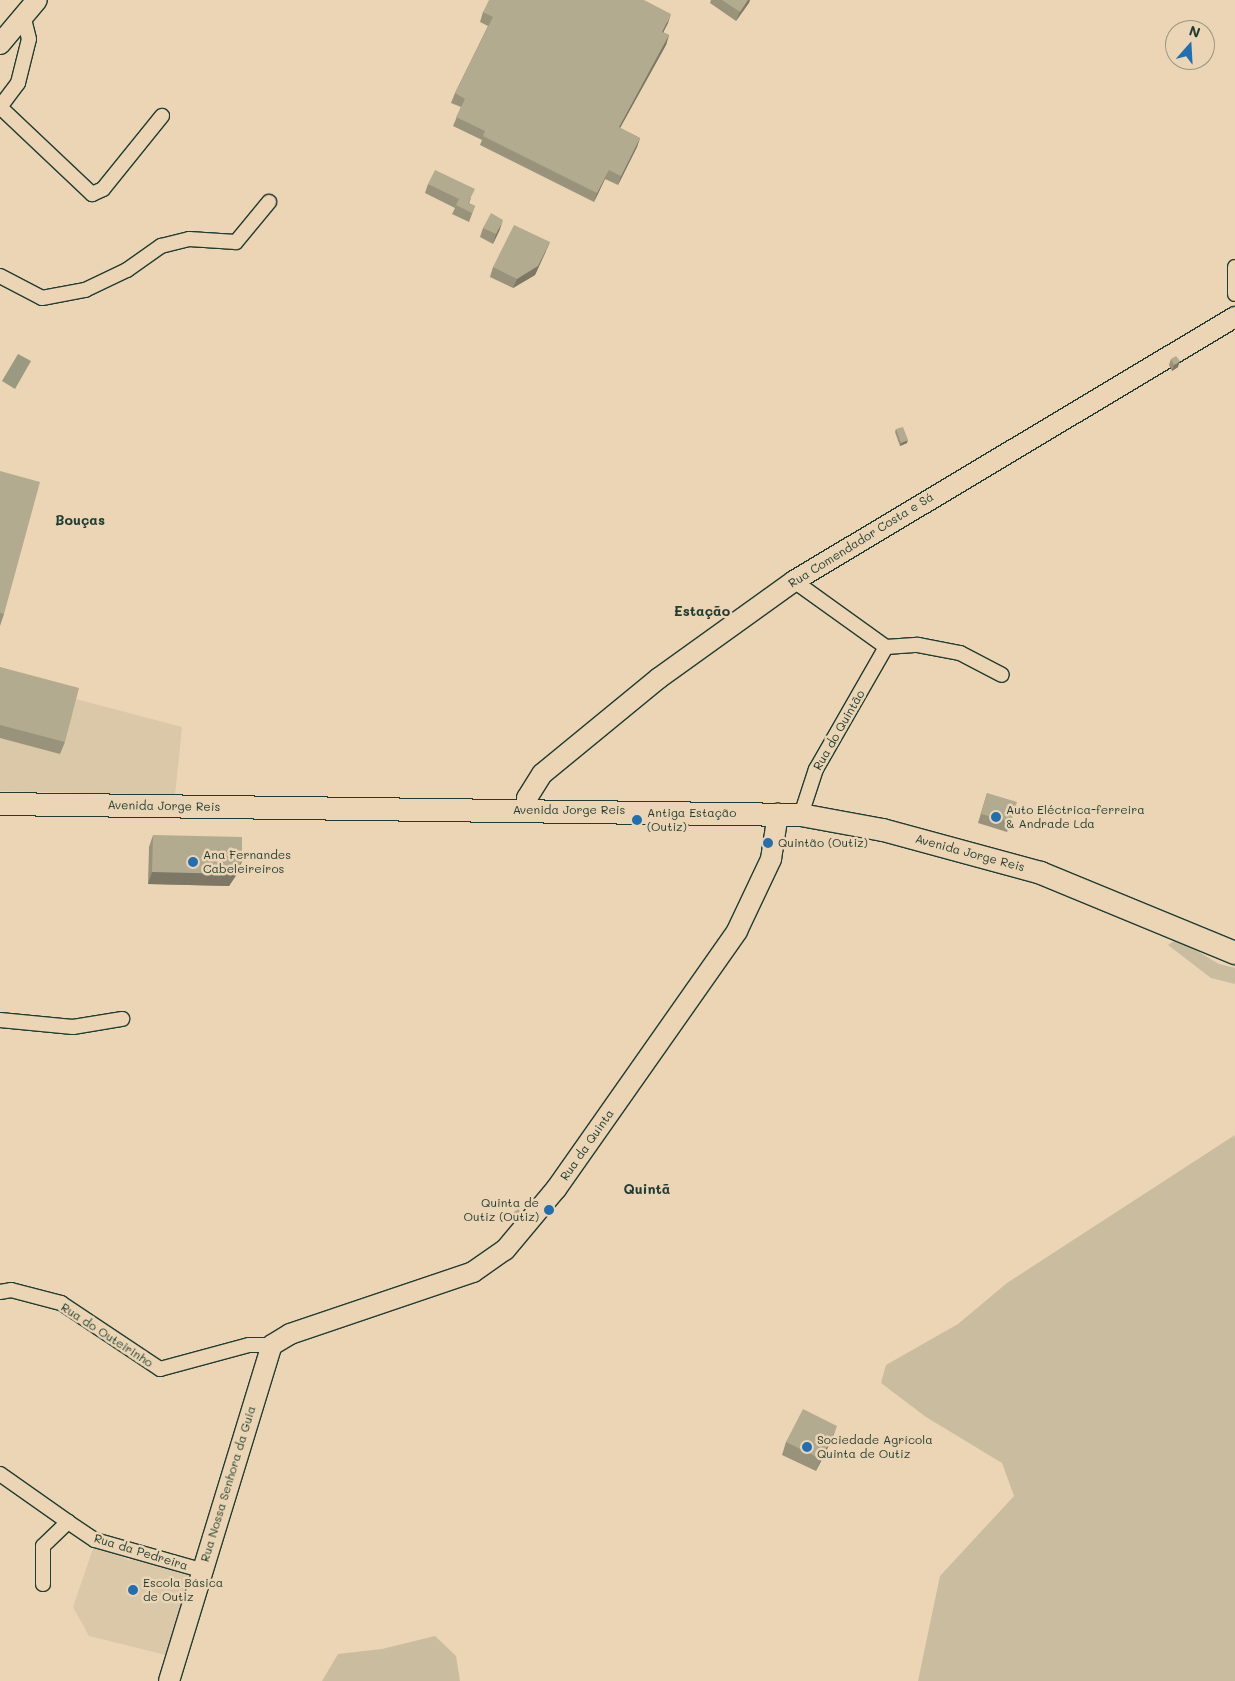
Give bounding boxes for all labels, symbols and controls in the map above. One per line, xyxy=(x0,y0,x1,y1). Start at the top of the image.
north arrow xyxy=(1165,20,1215,70)
text: N xyxy=(1187,21,1203,42)
street label: Rua Comendador Costa e Sá xyxy=(786,489,936,591)
district label: Bouças xyxy=(55,512,105,528)
district label: Estação xyxy=(674,603,730,619)
street label: Rua do Quintão xyxy=(810,687,868,773)
street label: Avenida Jorge Reis xyxy=(108,798,220,814)
street label: Avenida Jorge Reis xyxy=(513,803,625,817)
place label: Auto Eléctrica-ferreira & Andrade Lda xyxy=(1006,803,1145,831)
place label: Antiga Estação (Outiz) xyxy=(647,806,736,834)
marker: Auto Eléctrica-ferreira & Andrade Lda xyxy=(990,811,1002,823)
marker: Antiga Estação (Outiz) xyxy=(631,814,643,826)
street label: Avenida Jorge Reis xyxy=(914,831,1026,875)
place label: Quintão (Outiz) xyxy=(778,836,868,850)
marker: Quintão (Outiz) xyxy=(762,837,774,849)
place label: Ana Fernandes Cabeleireiros xyxy=(203,848,291,876)
marker: Ana Fernandes Cabeleireiros xyxy=(187,856,199,868)
street label: Rua da Quinta xyxy=(557,1107,617,1183)
district label: Quintã xyxy=(624,1181,670,1197)
place label: Quinta de Outiz (Outiz) xyxy=(464,1196,539,1224)
marker: Quinta de Outiz (Outiz) xyxy=(543,1204,555,1216)
street label: Rua do Outeirinho xyxy=(58,1300,156,1370)
street label: Rua Nossa Senhora da Guia xyxy=(197,1404,259,1564)
place label: Sociedade Agrícola Quinta de Outiz xyxy=(817,1433,933,1461)
marker: Sociedade Agrícola Quinta de Outiz xyxy=(801,1441,813,1453)
street label: Rua da Pedreira xyxy=(92,1531,190,1573)
place label: Escola Básica de Outiz xyxy=(143,1576,223,1604)
marker: Escola Básica de Outiz xyxy=(127,1584,139,1596)

